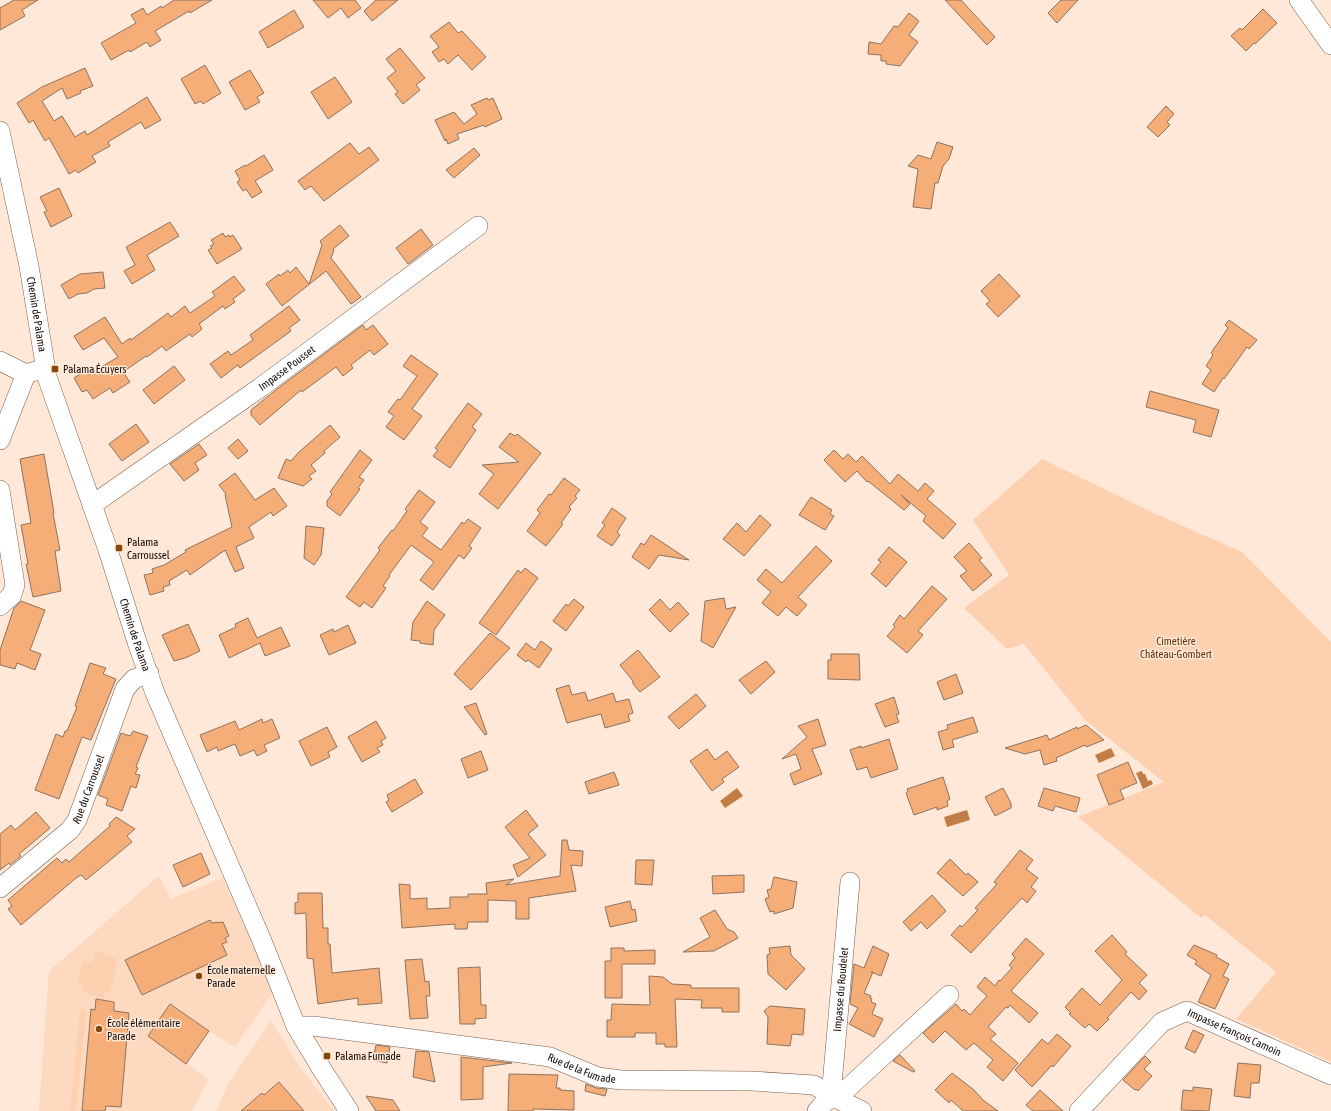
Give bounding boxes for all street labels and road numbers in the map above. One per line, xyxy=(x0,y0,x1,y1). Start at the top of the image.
street label: Chemin de Palama xyxy=(25,276,49,353)
street label: Impasse Pousset xyxy=(256,343,317,393)
street label: Chemin de Palama xyxy=(118,597,153,673)
street label: Rue du Carroussel xyxy=(70,753,106,826)
street label: Impasse du Roudelet xyxy=(831,947,850,1032)
street label: Impasse François Camoin xyxy=(1186,1006,1283,1058)
street label: Rue de la Fumade xyxy=(546,1051,616,1085)

